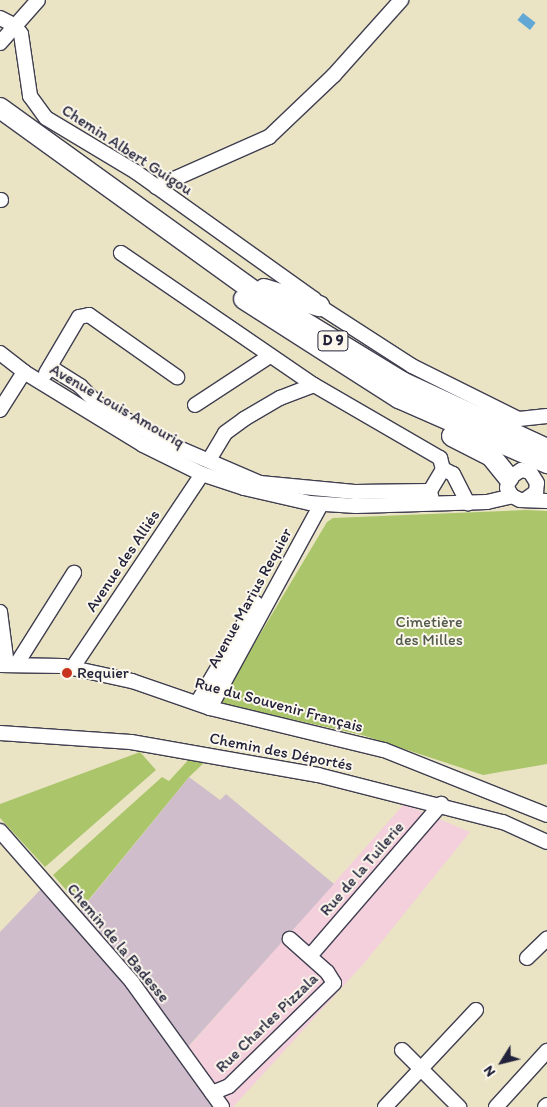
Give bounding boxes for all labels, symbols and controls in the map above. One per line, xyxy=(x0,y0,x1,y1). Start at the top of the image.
street label: Chemin Albert Guigou xyxy=(58,101,196,199)
road number: D 9 xyxy=(317,328,349,354)
street label: Avenue Louis Amouriq xyxy=(46,360,188,452)
street label: Avenue des Alliés xyxy=(82,506,164,616)
street label: Avenue Marius Requier xyxy=(204,525,296,671)
park label: Cimetière des Milles xyxy=(395,612,463,650)
place label: Requier xyxy=(77,663,129,683)
marker: Requier xyxy=(61,667,73,679)
street label: Rue du Souvenir Français xyxy=(193,673,365,737)
street label: Chemin des Déportés xyxy=(208,729,354,775)
street label: Rue de la Tuilerie xyxy=(316,819,408,919)
street label: Chemin de la Badesse xyxy=(63,879,173,1007)
street label: Rue Charles Pizzala xyxy=(212,969,322,1077)
north arrow xyxy=(477,1037,527,1087)
text: N xyxy=(480,1062,499,1080)

